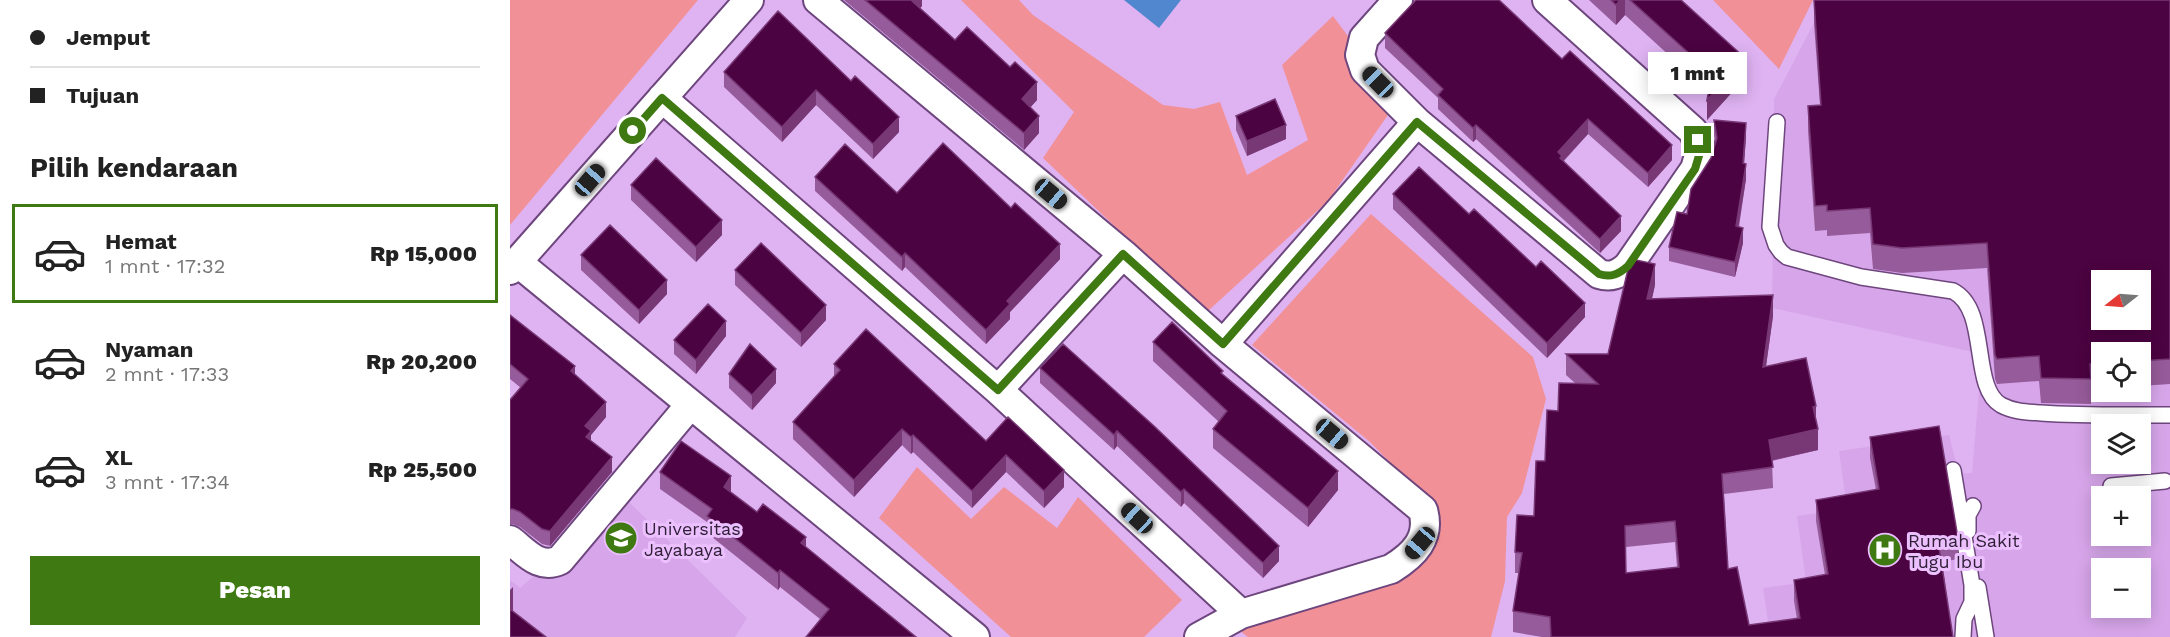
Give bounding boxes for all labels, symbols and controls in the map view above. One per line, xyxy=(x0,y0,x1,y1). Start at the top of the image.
text: Jemput xyxy=(66,25,150,50)
callout: 1 mnt xyxy=(1648,53,1748,95)
text: 1 mnt xyxy=(1670,61,1725,85)
car xyxy=(1359,63,1397,101)
text: Tujuan xyxy=(66,83,139,108)
route start xyxy=(619,117,646,144)
route end xyxy=(1684,126,1711,153)
text: Pilih kendaraan xyxy=(30,152,238,184)
car xyxy=(571,161,609,199)
car xyxy=(1031,176,1071,212)
icon: car xyxy=(33,227,87,281)
text: Hemat xyxy=(105,229,177,254)
text: Rp 15,000 xyxy=(370,241,477,266)
text: 1 mnt · 17:32 xyxy=(105,254,225,278)
north arrow xyxy=(2091,270,2151,330)
map controls xyxy=(2091,270,2151,618)
icon: car xyxy=(33,335,87,389)
text: Nyaman xyxy=(105,337,193,362)
button: locate xyxy=(2091,342,2151,402)
text: Rp 20,200 xyxy=(366,349,477,374)
text: 2 mnt · 17:33 xyxy=(105,362,229,386)
button: layers xyxy=(2091,414,2151,474)
car xyxy=(1312,416,1352,452)
icon: car xyxy=(33,443,87,497)
text: XL xyxy=(105,445,133,470)
text: Rp 25,500 xyxy=(368,457,477,482)
text: 3 mnt · 17:34 xyxy=(105,470,230,494)
button: + xyxy=(2091,486,2151,546)
car xyxy=(1118,499,1156,537)
place label: Universitas Jayabaya xyxy=(644,518,741,560)
school or university icon: Universitas Jayabaya xyxy=(603,520,639,556)
car xyxy=(1402,523,1438,563)
place label: Rumah Sakit Tugu Ibu xyxy=(1908,530,2020,572)
hospital icon: Rumah Sakit Tugu Ibu xyxy=(1867,532,1903,568)
button: Pesan xyxy=(30,556,480,625)
button: − xyxy=(2091,558,2151,618)

